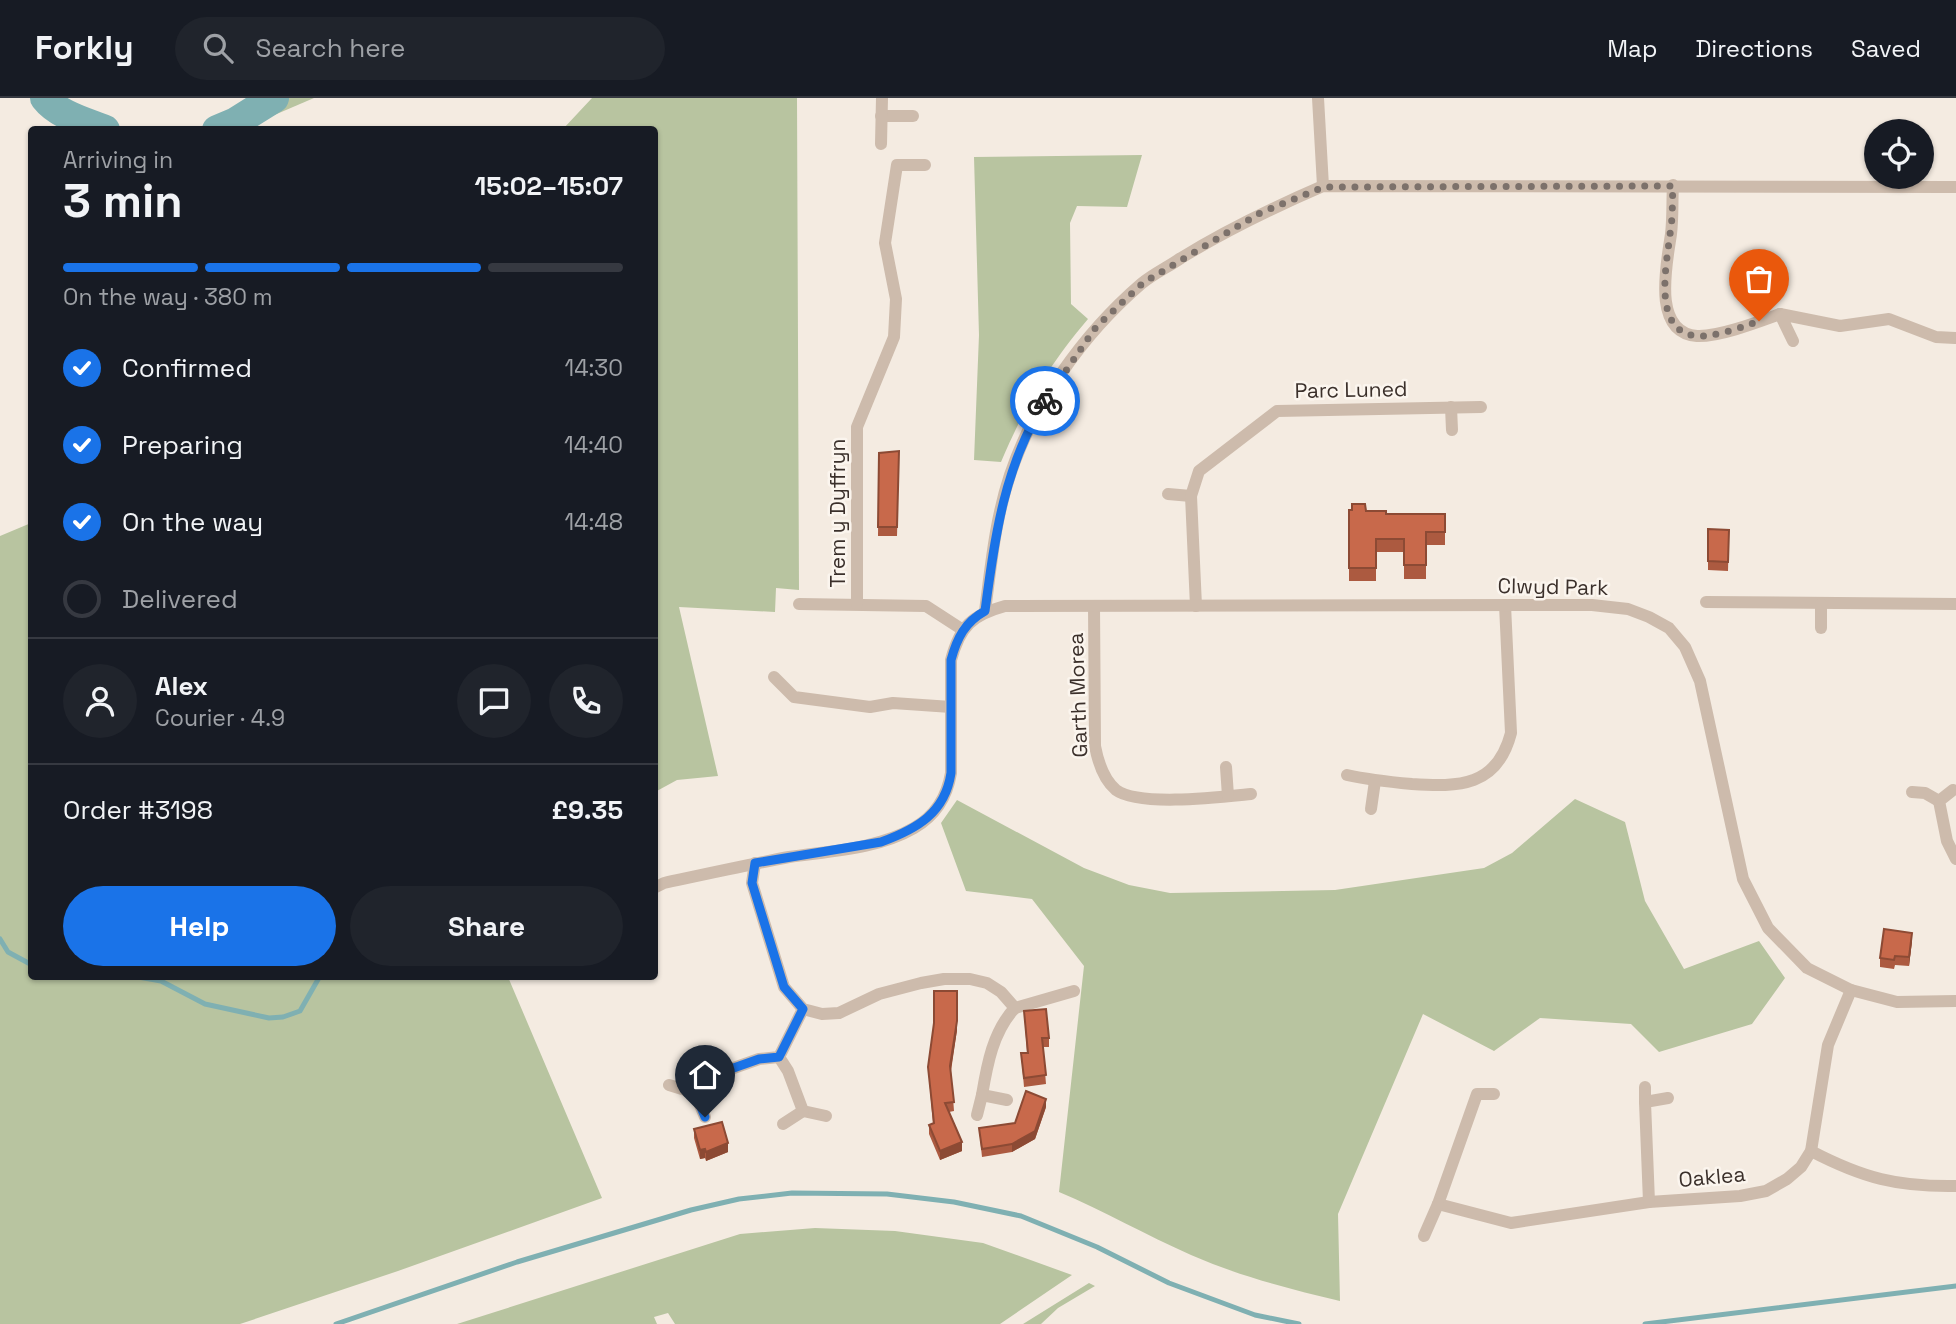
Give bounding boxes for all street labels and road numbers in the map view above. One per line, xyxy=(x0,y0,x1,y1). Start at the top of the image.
street label: Parc Luned xyxy=(1294,375,1408,404)
street label: Trem y Dyffryn xyxy=(824,439,851,587)
street label: Clwyd Park xyxy=(1497,572,1609,601)
street label: Garth Morea xyxy=(1062,632,1093,758)
street label: Oaklea xyxy=(1677,1160,1747,1193)

